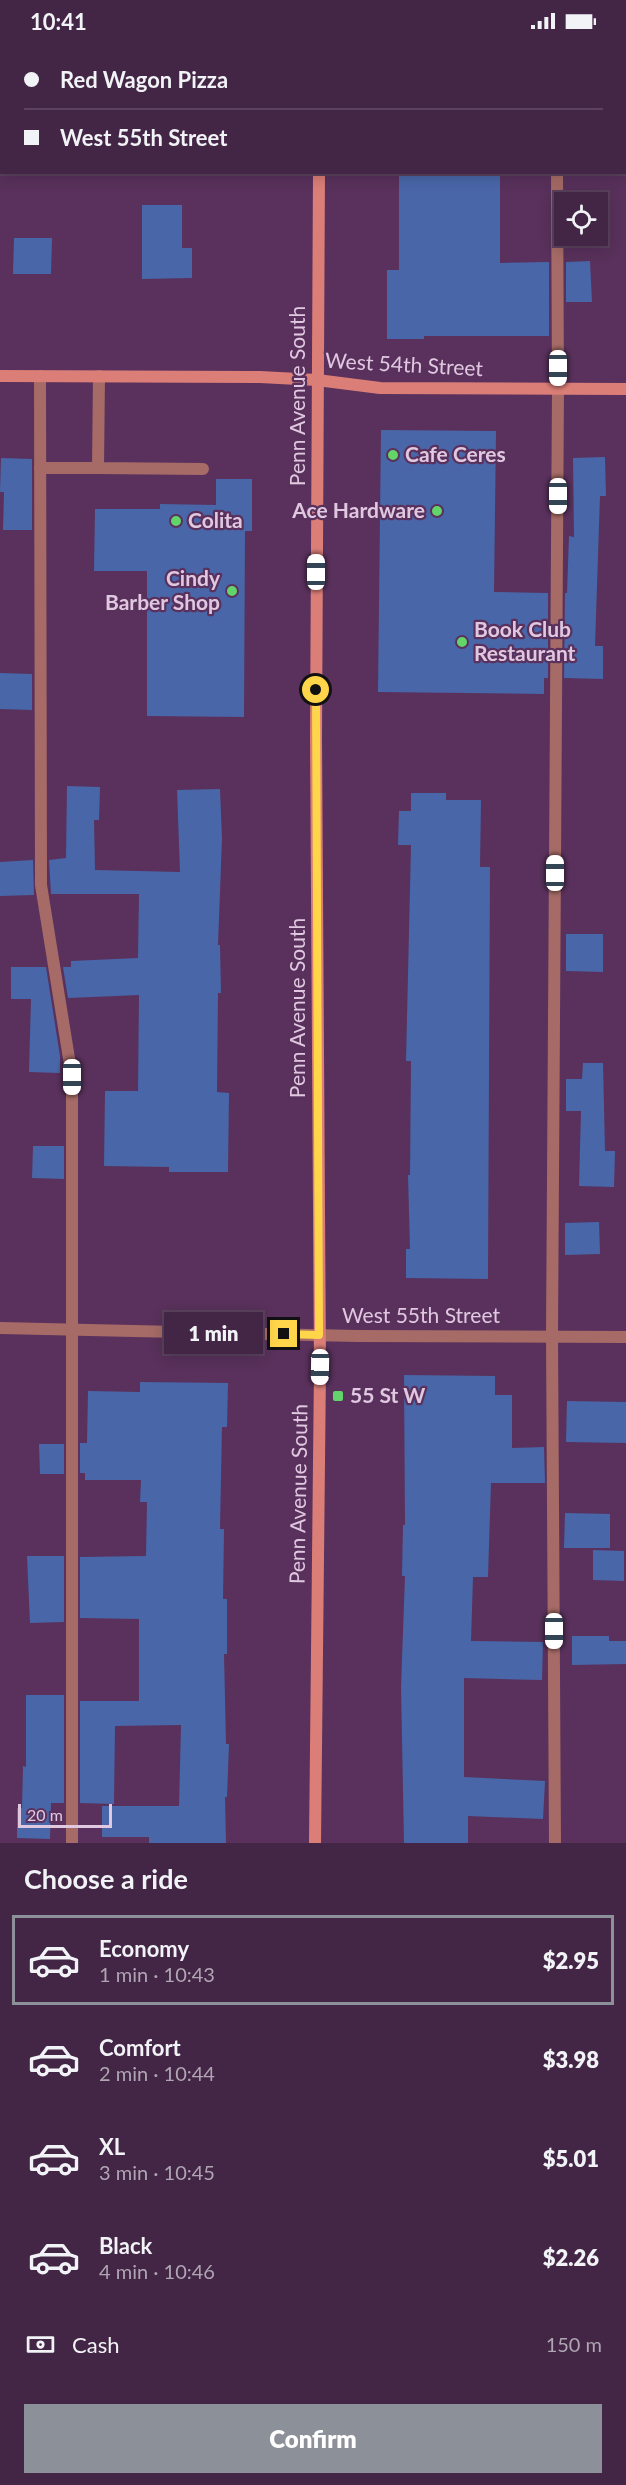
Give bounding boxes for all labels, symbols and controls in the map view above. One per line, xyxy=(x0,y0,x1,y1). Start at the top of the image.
text: 10:41 xyxy=(30,8,87,35)
text: Red Wagon Pizza xyxy=(60,66,228,93)
text: West 55th Street xyxy=(60,124,227,151)
map controls xyxy=(554,192,608,246)
button: locate xyxy=(554,192,608,246)
street label: Penn Avenue South xyxy=(284,306,309,486)
street label: West 54th Street xyxy=(325,347,484,380)
car xyxy=(549,350,567,386)
place label: Cafe Ceres xyxy=(405,441,506,466)
marker: Cafe Ceres xyxy=(386,448,400,462)
car xyxy=(549,478,567,514)
place label: Ace Hardware xyxy=(291,497,425,522)
marker: Ace Hardware xyxy=(430,504,444,518)
place label: Colita xyxy=(188,507,243,532)
marker: Colita xyxy=(169,514,183,528)
car xyxy=(307,554,325,590)
place label: Cindy Barber Shop xyxy=(105,565,221,614)
marker: Cindy Barber Shop xyxy=(225,584,239,598)
place label: Book Club Restaurant xyxy=(474,616,576,665)
marker: Book Club Restaurant xyxy=(455,635,469,649)
route start xyxy=(302,676,329,703)
car xyxy=(546,855,564,891)
street label: Penn Avenue South xyxy=(284,918,309,1098)
car xyxy=(63,1059,81,1095)
street label: West 55th Street xyxy=(342,1302,500,1327)
callout: 1 min xyxy=(164,1313,263,1355)
route end xyxy=(270,1320,297,1347)
text: 1 min xyxy=(189,1321,238,1345)
car xyxy=(311,1349,329,1385)
place label: 55 St W xyxy=(350,1382,425,1407)
marker: 55 St W xyxy=(331,1389,345,1403)
street label: Penn Avenue South xyxy=(283,1404,312,1584)
car xyxy=(545,1613,563,1649)
scale bar xyxy=(18,1801,112,1828)
text: 20 m xyxy=(27,1805,63,1824)
text: Choose a ride xyxy=(24,1862,188,1895)
icon: car xyxy=(27,1933,81,1987)
text: Economy xyxy=(99,1935,189,1962)
text: $2.95 xyxy=(543,1947,599,1974)
text: 1 min · 10:43 xyxy=(99,1962,215,1986)
icon: car xyxy=(27,2032,81,2086)
text: Comfort xyxy=(99,2034,181,2061)
text: $3.98 xyxy=(543,2046,599,2073)
text: 2 min · 10:44 xyxy=(99,2061,215,2085)
icon: car xyxy=(27,2131,81,2185)
text: XL xyxy=(99,2133,125,2160)
text: $5.01 xyxy=(543,2145,599,2172)
text: 3 min · 10:45 xyxy=(99,2160,215,2184)
icon: car xyxy=(27,2230,81,2284)
text: Black xyxy=(99,2232,152,2259)
text: $2.26 xyxy=(543,2244,599,2271)
text: 4 min · 10:46 xyxy=(99,2259,215,2283)
icon: cash xyxy=(24,2328,57,2361)
text: Cash xyxy=(72,2331,119,2358)
text: 150 m xyxy=(546,2332,602,2356)
button: Confirm xyxy=(24,2404,602,2473)

